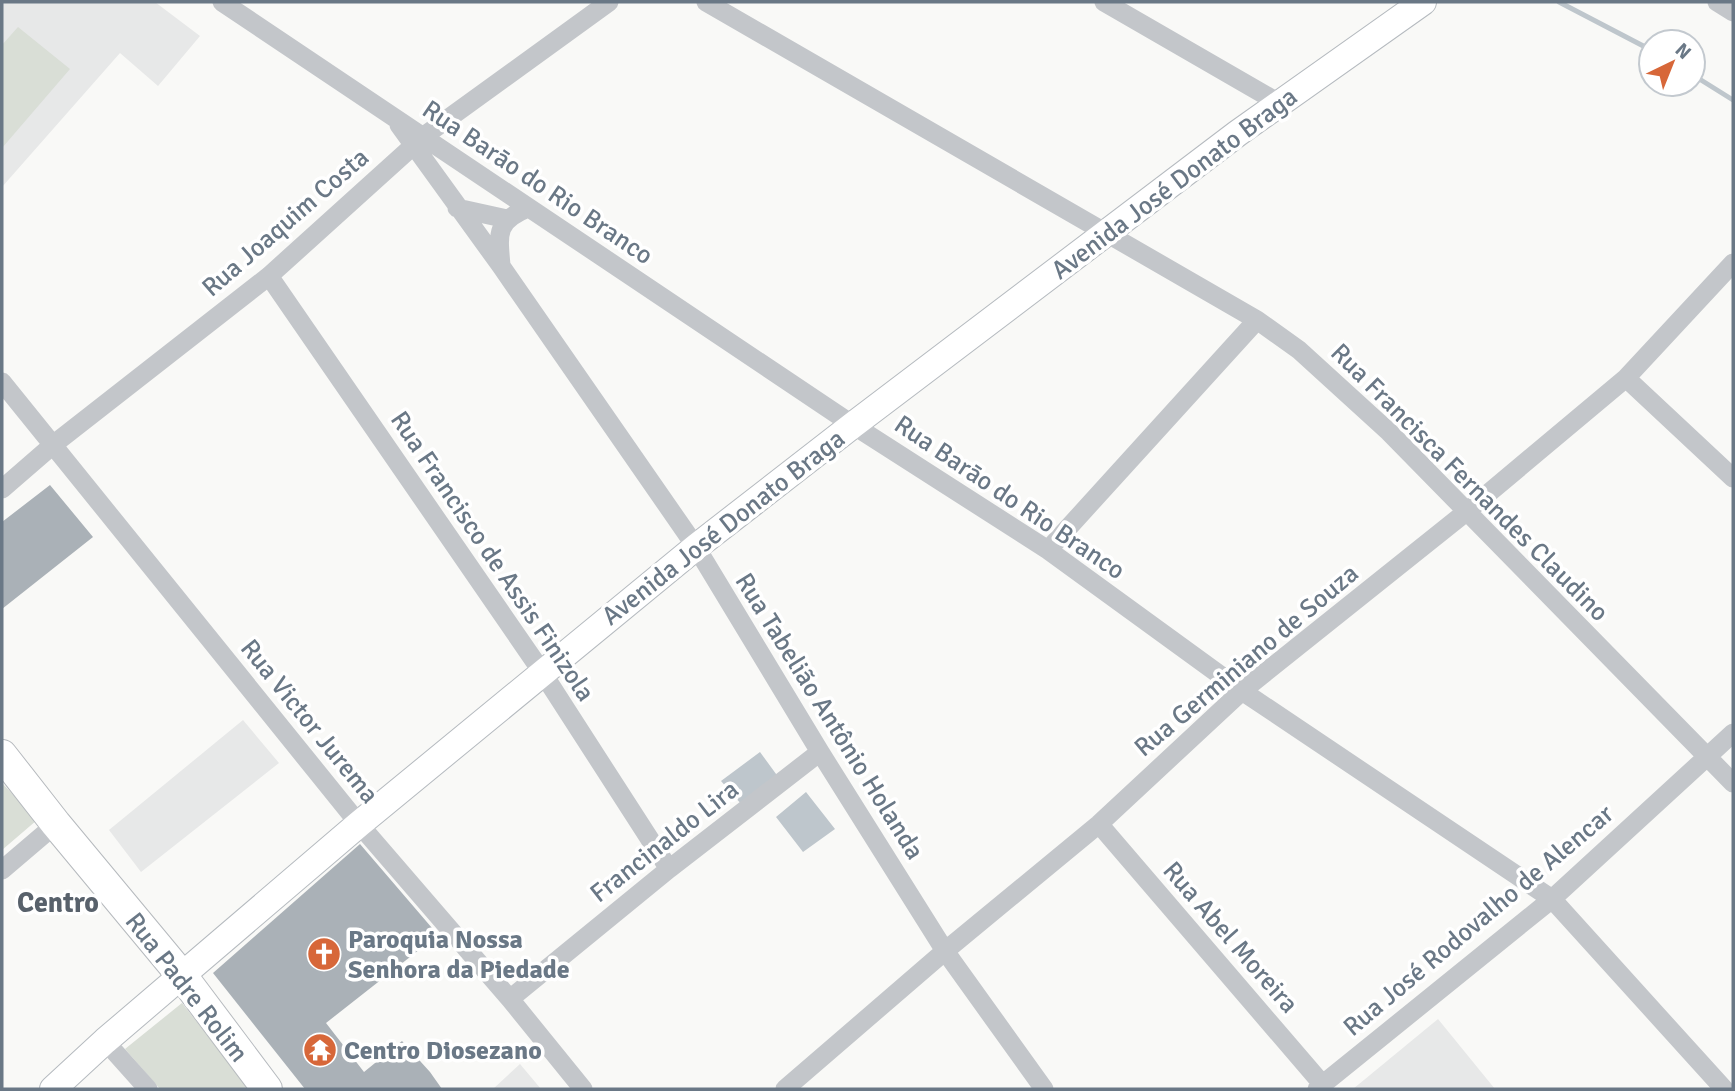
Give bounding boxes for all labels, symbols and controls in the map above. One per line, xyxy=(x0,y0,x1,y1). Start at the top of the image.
north arrow xyxy=(1637,28,1707,98)
text: N xyxy=(1670,38,1696,65)
street label: Avenida José Donato Braga xyxy=(1045,81,1304,287)
street label: Rua Barāo do Rio Branco xyxy=(416,94,659,272)
street label: Rua Joaquim Costa xyxy=(196,142,376,304)
street label: Rua Francisca Fernandes Claudino xyxy=(1324,337,1615,628)
street label: Rua Francisco de Assis Finizola xyxy=(383,405,601,708)
street label: Rua Barāo do Rio Branco xyxy=(888,409,1131,587)
street label: Avenida José Donato Braga xyxy=(596,423,851,633)
street label: Rua Germiniano de Souza xyxy=(1128,558,1365,764)
street label: Rua Tabelião Antônio Holanda xyxy=(728,567,931,866)
street label: Rua Victor Jurema xyxy=(233,633,385,810)
street label: Francinaldo Lira xyxy=(584,774,745,910)
street label: Rua José Rodovalho de Alencar xyxy=(1337,798,1621,1043)
street label: Rua Abel Moreira xyxy=(1156,855,1305,1020)
district label: Centro xyxy=(17,886,99,920)
street label: Rua Padre Rolim xyxy=(118,906,255,1069)
place label: Paroquia Nossa Senhora da Piedade xyxy=(348,924,570,986)
church icon: Paroquia Nossa Senhora da Piedade xyxy=(305,935,343,973)
temple icon: Centro Diosezano xyxy=(301,1031,339,1069)
place label: Centro Diosezano xyxy=(344,1035,542,1067)

